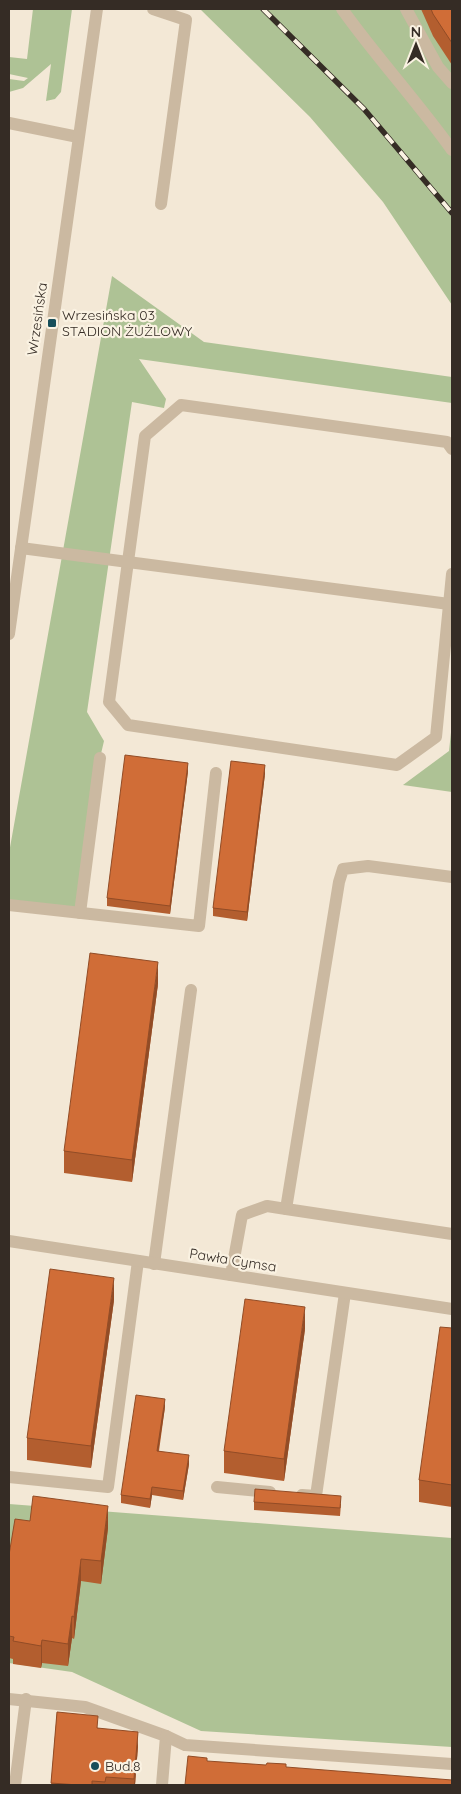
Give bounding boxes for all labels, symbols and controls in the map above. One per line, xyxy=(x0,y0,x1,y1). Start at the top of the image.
north arrow xyxy=(391,20,441,70)
text: N xyxy=(411,23,421,41)
street label: Wrzesińska xyxy=(23,281,51,357)
place label: Wrzesińska 03 STADION ŻUŻLOWY xyxy=(62,306,192,340)
marker: Wrzesińska 03 STADION ŻUŻLOWY xyxy=(46,317,58,329)
street label: Pawła Cymsa xyxy=(188,1244,278,1276)
place label: Bud.8 xyxy=(105,1757,141,1775)
marker: Bud.8 xyxy=(89,1760,101,1772)

